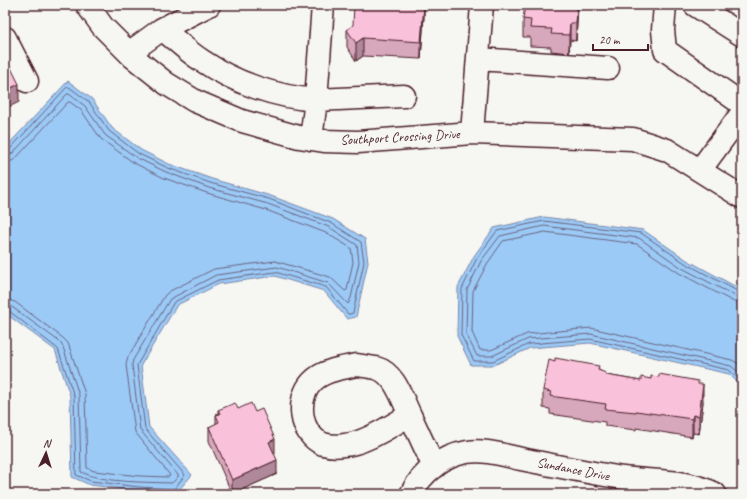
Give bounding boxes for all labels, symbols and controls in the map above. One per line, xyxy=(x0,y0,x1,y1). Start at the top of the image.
scale bar xyxy=(593,26,648,52)
text: 20 m xyxy=(599,32,621,48)
street label: Southport Crossing Drive xyxy=(340,125,462,149)
north arrow xyxy=(26,433,66,473)
text: N xyxy=(43,436,53,450)
street label: Sundance Drive xyxy=(535,454,612,485)

